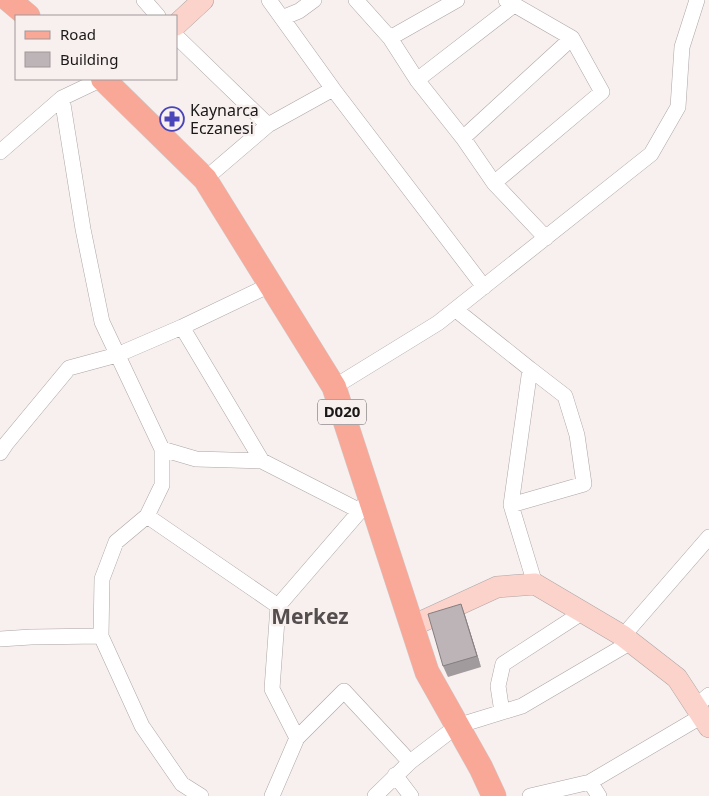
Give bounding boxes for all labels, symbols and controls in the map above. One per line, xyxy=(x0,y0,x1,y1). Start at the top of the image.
legend xyxy=(15,15,178,80)
text: Road xyxy=(60,24,96,44)
text: Building xyxy=(60,49,118,69)
place label: Kaynarca Eczanesi xyxy=(190,99,259,139)
pharmacy icon: Kaynarca Eczanesi xyxy=(159,106,185,132)
road number: D020 xyxy=(318,400,366,424)
district label: Merkez xyxy=(271,602,349,630)

